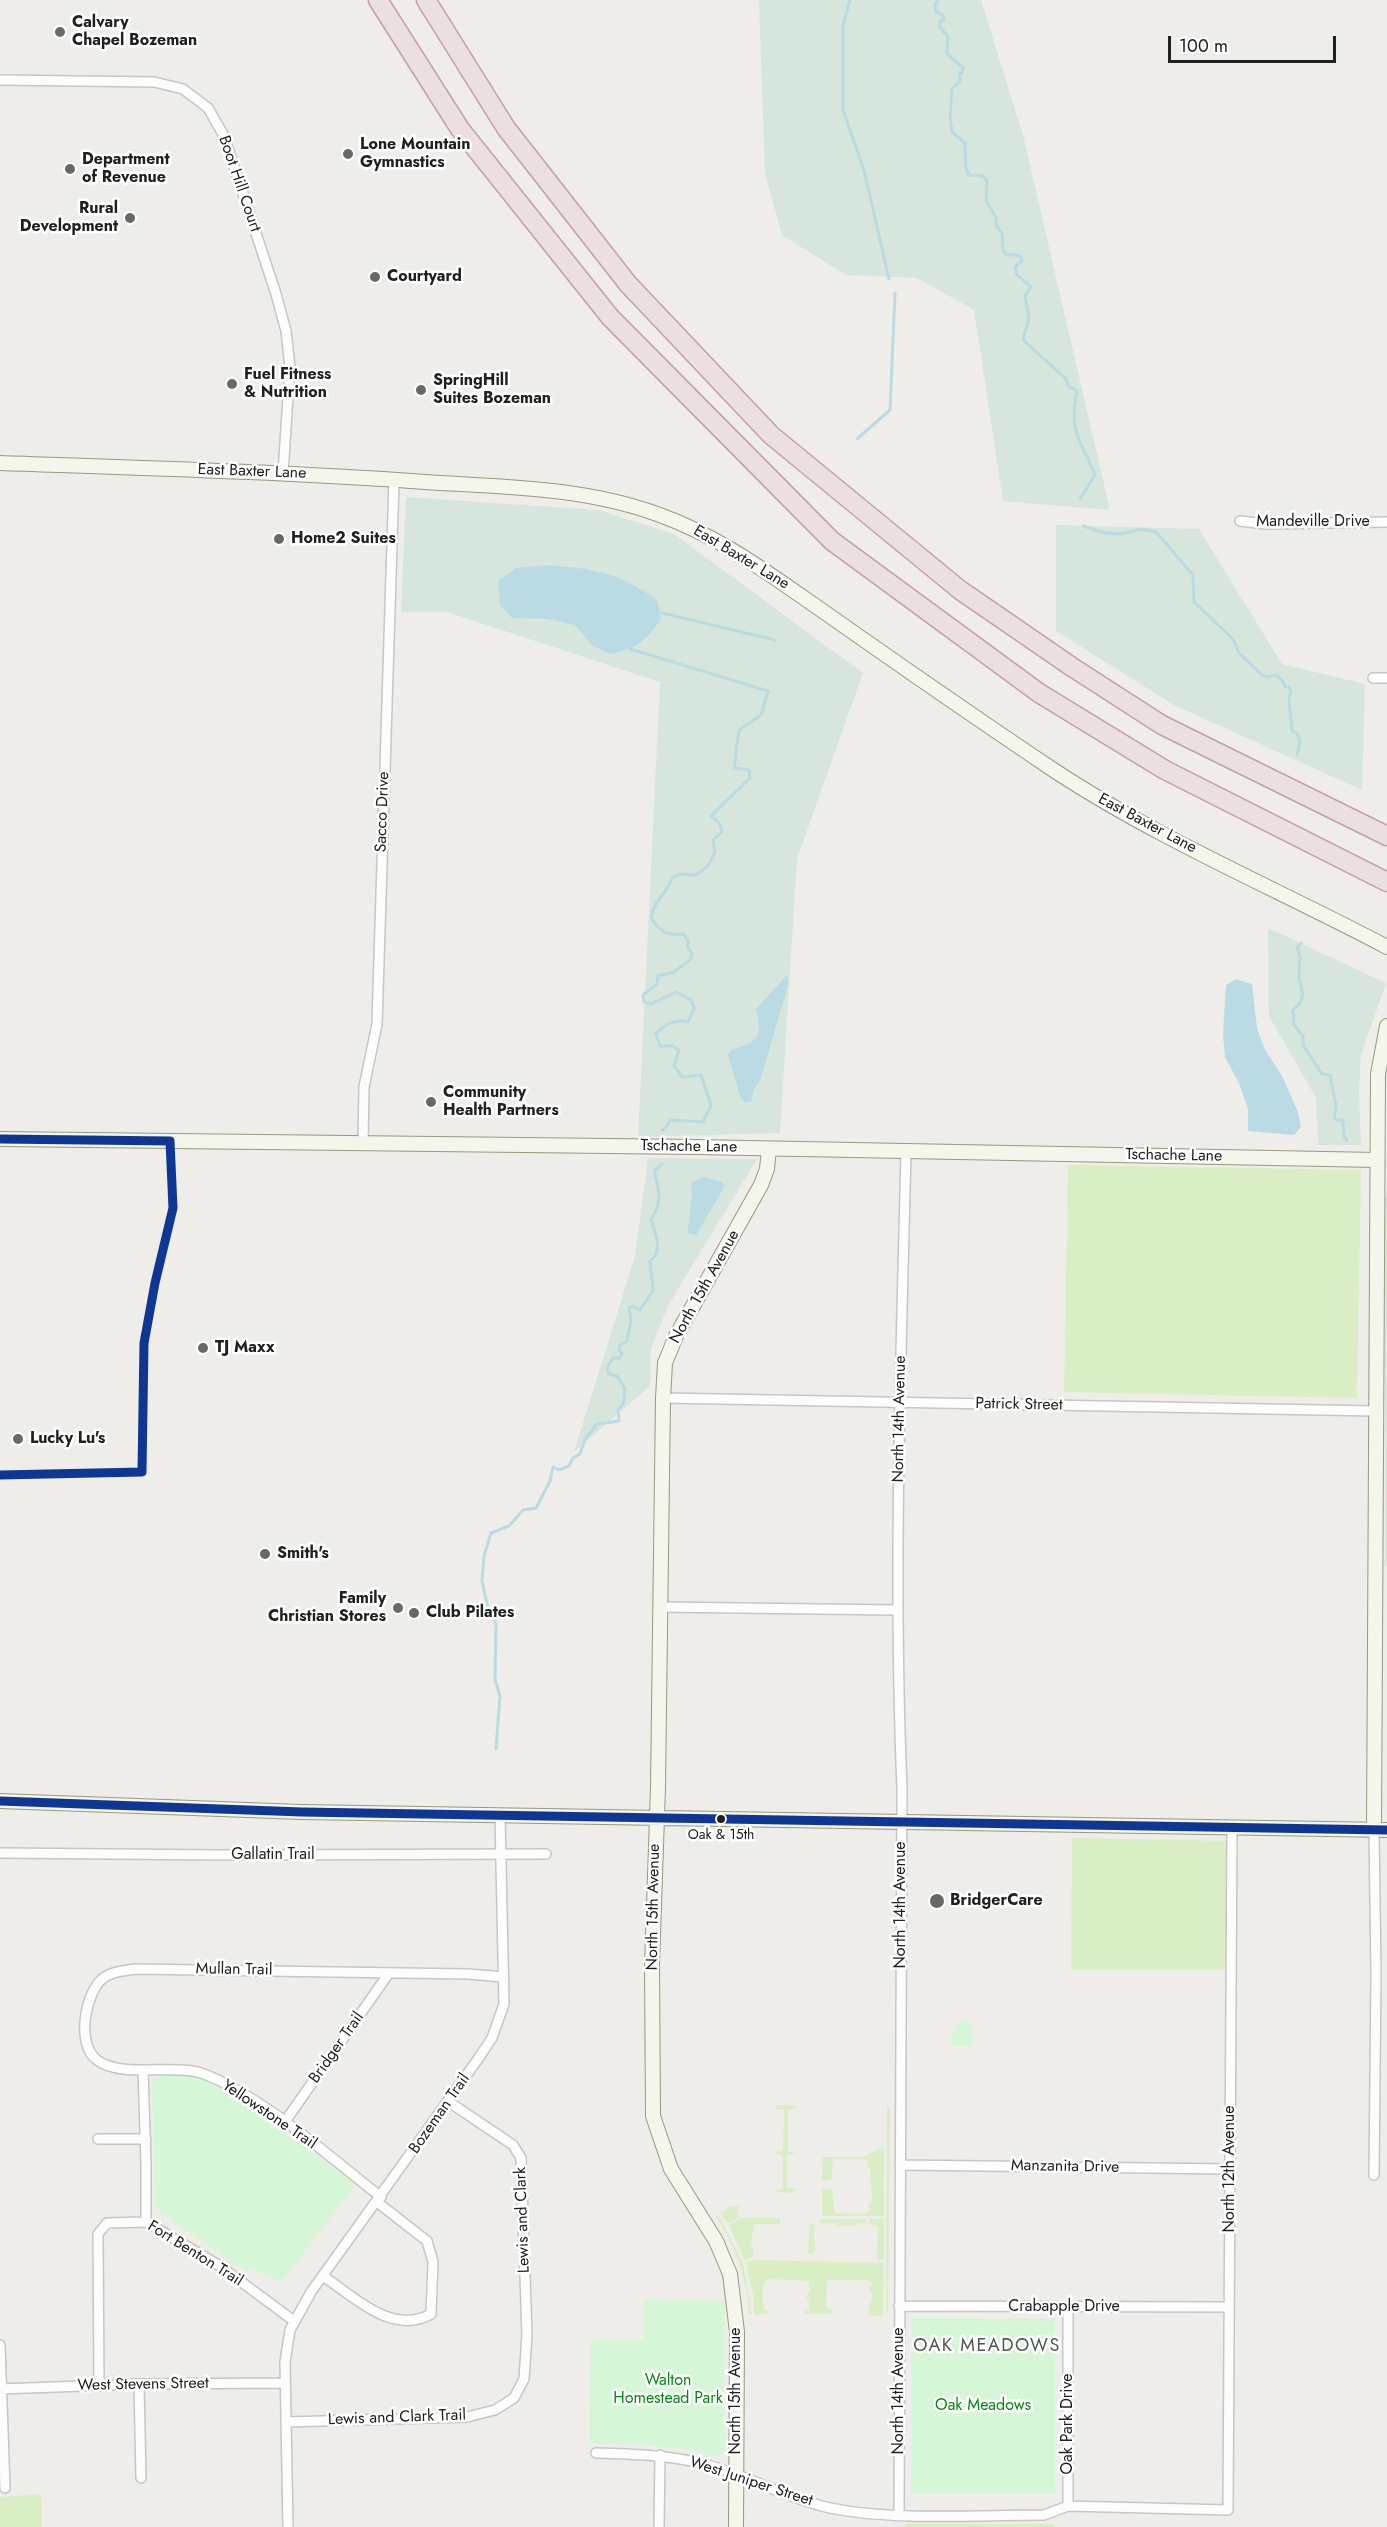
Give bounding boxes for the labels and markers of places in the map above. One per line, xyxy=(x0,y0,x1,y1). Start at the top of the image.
place label: Calvary Chapel Bozeman xyxy=(72,13,197,51)
marker: Calvary Chapel Bozeman xyxy=(53,25,67,39)
place label: Lone Mountain Gymnastics xyxy=(360,135,470,173)
marker: Lone Mountain Gymnastics xyxy=(341,147,355,161)
place label: Department of Revenue xyxy=(82,150,170,188)
marker: Department of Revenue xyxy=(63,162,77,176)
place label: Rural Development xyxy=(20,199,118,237)
marker: Rural Development xyxy=(123,211,137,225)
place label: Courtyard xyxy=(387,267,462,287)
marker: Courtyard xyxy=(368,270,382,284)
place label: Fuel Fitness & Nutrition xyxy=(244,365,331,403)
place label: SpringHill Suites Bozeman xyxy=(433,371,551,409)
marker: Fuel Fitness & Nutrition xyxy=(225,377,239,391)
marker: SpringHill Suites Bozeman xyxy=(414,383,428,397)
place label: Home2 Suites xyxy=(291,529,396,549)
marker: Home2 Suites xyxy=(272,532,286,546)
place label: Community Health Partners xyxy=(443,1083,559,1121)
marker: Community Health Partners xyxy=(424,1095,438,1109)
place label: TJ Maxx xyxy=(215,1338,274,1358)
marker: TJ Maxx xyxy=(196,1341,210,1355)
place label: Lucky Lu's xyxy=(30,1429,105,1449)
marker: Lucky Lu's xyxy=(11,1432,25,1446)
place label: Smith's xyxy=(277,1544,329,1564)
marker: Smith's xyxy=(258,1547,272,1561)
place label: Family Christian Stores xyxy=(268,1589,386,1627)
marker: Family Christian Stores xyxy=(391,1601,405,1615)
place label: Club Pilates xyxy=(426,1603,514,1623)
marker: Club Pilates xyxy=(407,1606,421,1620)
marker: Oak & 15th xyxy=(715,1813,727,1825)
place label: Oak & 15th xyxy=(688,1828,754,1844)
place label: BridgerCare xyxy=(950,1891,1043,1911)
marker: BridgerCare xyxy=(928,1892,946,1910)

